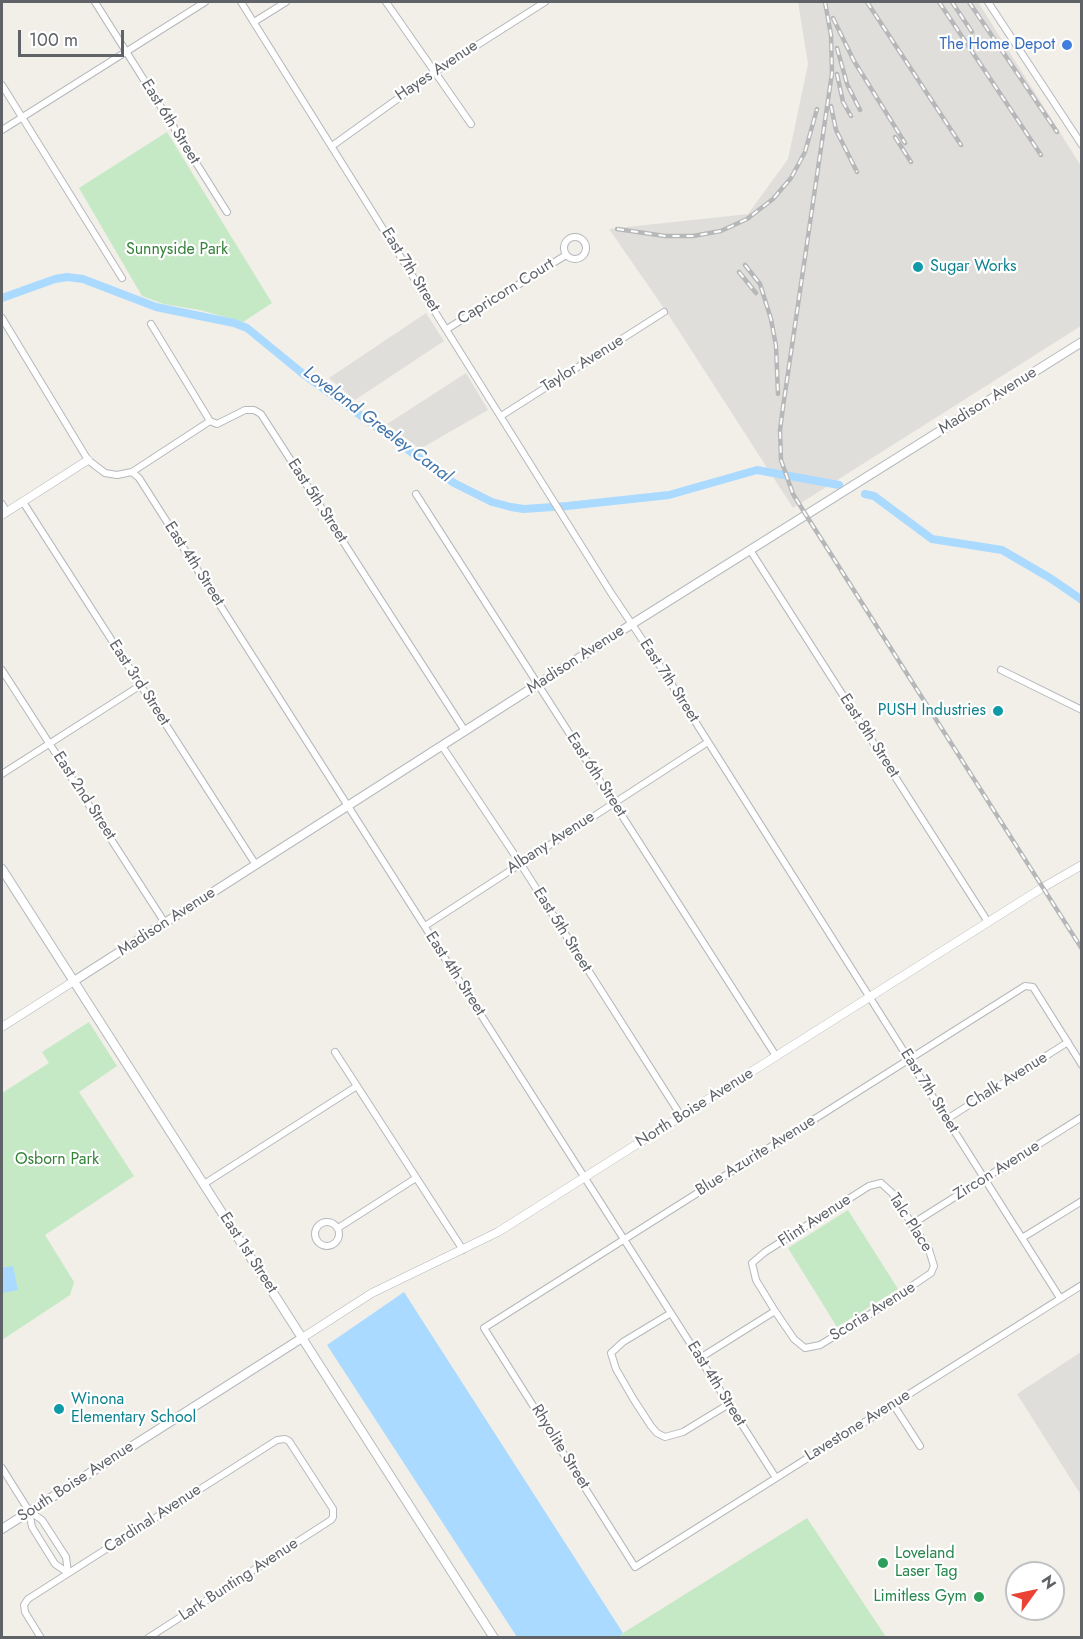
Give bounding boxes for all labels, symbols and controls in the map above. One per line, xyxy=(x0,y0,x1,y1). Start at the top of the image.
scale bar xyxy=(21,18,128,56)
text: 100 m xyxy=(29,27,78,53)
place label: The Home Depot xyxy=(940,35,1055,55)
street label: Hayes Avenue xyxy=(392,36,482,106)
marker: The Home Depot xyxy=(1060,38,1074,52)
street label: East 6th Street xyxy=(136,76,204,168)
street label: East 7th Street xyxy=(377,225,443,315)
park label: Sunnyside Park xyxy=(126,240,228,260)
street label: Capricorn Court xyxy=(454,255,558,329)
place label: Sugar Works xyxy=(930,257,1017,277)
marker: Sugar Works xyxy=(911,260,925,274)
street label: Taylor Avenue xyxy=(538,331,628,397)
water label: Loveland Greeley Canal xyxy=(299,362,455,488)
street label: Madison Avenue xyxy=(935,363,1041,439)
street label: East 5th Street xyxy=(283,456,351,546)
street label: East 4th Street xyxy=(160,518,228,610)
street label: Madison Avenue xyxy=(524,621,628,699)
street label: East 7th Street xyxy=(635,636,703,726)
street label: East 3rd Street xyxy=(104,637,174,729)
street label: East 8th Street xyxy=(835,691,903,781)
place label: PUSH Industries xyxy=(878,701,986,721)
marker: PUSH Industries xyxy=(991,704,1005,718)
street label: East 6th Street xyxy=(562,730,630,820)
street label: East 2nd Street xyxy=(48,748,120,844)
street label: Albany Avenue xyxy=(503,807,599,879)
street label: Madison Avenue xyxy=(115,883,219,961)
street label: East 5th Street xyxy=(528,884,596,976)
street label: East 4th Street xyxy=(421,928,489,1020)
street label: East 7th Street xyxy=(896,1046,962,1136)
street label: Chalk Avenue xyxy=(963,1048,1051,1114)
street label: North Boise Avenue xyxy=(633,1064,757,1152)
street label: Blue Azurite Avenue xyxy=(693,1111,819,1201)
street label: Zircon Avenue xyxy=(951,1137,1043,1205)
park label: Osborn Park xyxy=(15,1150,99,1170)
street label: Flint Avenue xyxy=(775,1190,855,1252)
street label: Talc Place xyxy=(884,1190,936,1256)
street label: East 1st Street xyxy=(215,1209,281,1297)
street label: Scoria Avenue xyxy=(827,1278,919,1346)
street label: East 4th Street xyxy=(682,1338,750,1430)
street label: Lavestone Avenue xyxy=(802,1386,914,1466)
place label: Winona Elementary School xyxy=(71,1390,196,1428)
street label: Rhyolite Street xyxy=(526,1401,594,1493)
marker: Winona Elementary School xyxy=(52,1402,66,1416)
street label: South Boise Avenue xyxy=(15,1437,137,1527)
street label: Cardinal Avenue xyxy=(101,1480,205,1558)
street label: Lark Bunting Avenue xyxy=(176,1534,302,1626)
place label: Loveland Laser Tag xyxy=(895,1544,958,1582)
marker: Loveland Laser Tag xyxy=(876,1556,890,1570)
north arrow xyxy=(1005,1561,1065,1621)
text: N xyxy=(1036,1570,1062,1594)
place label: Limitless Gym xyxy=(873,1587,967,1607)
marker: Limitless Gym xyxy=(972,1590,986,1604)

